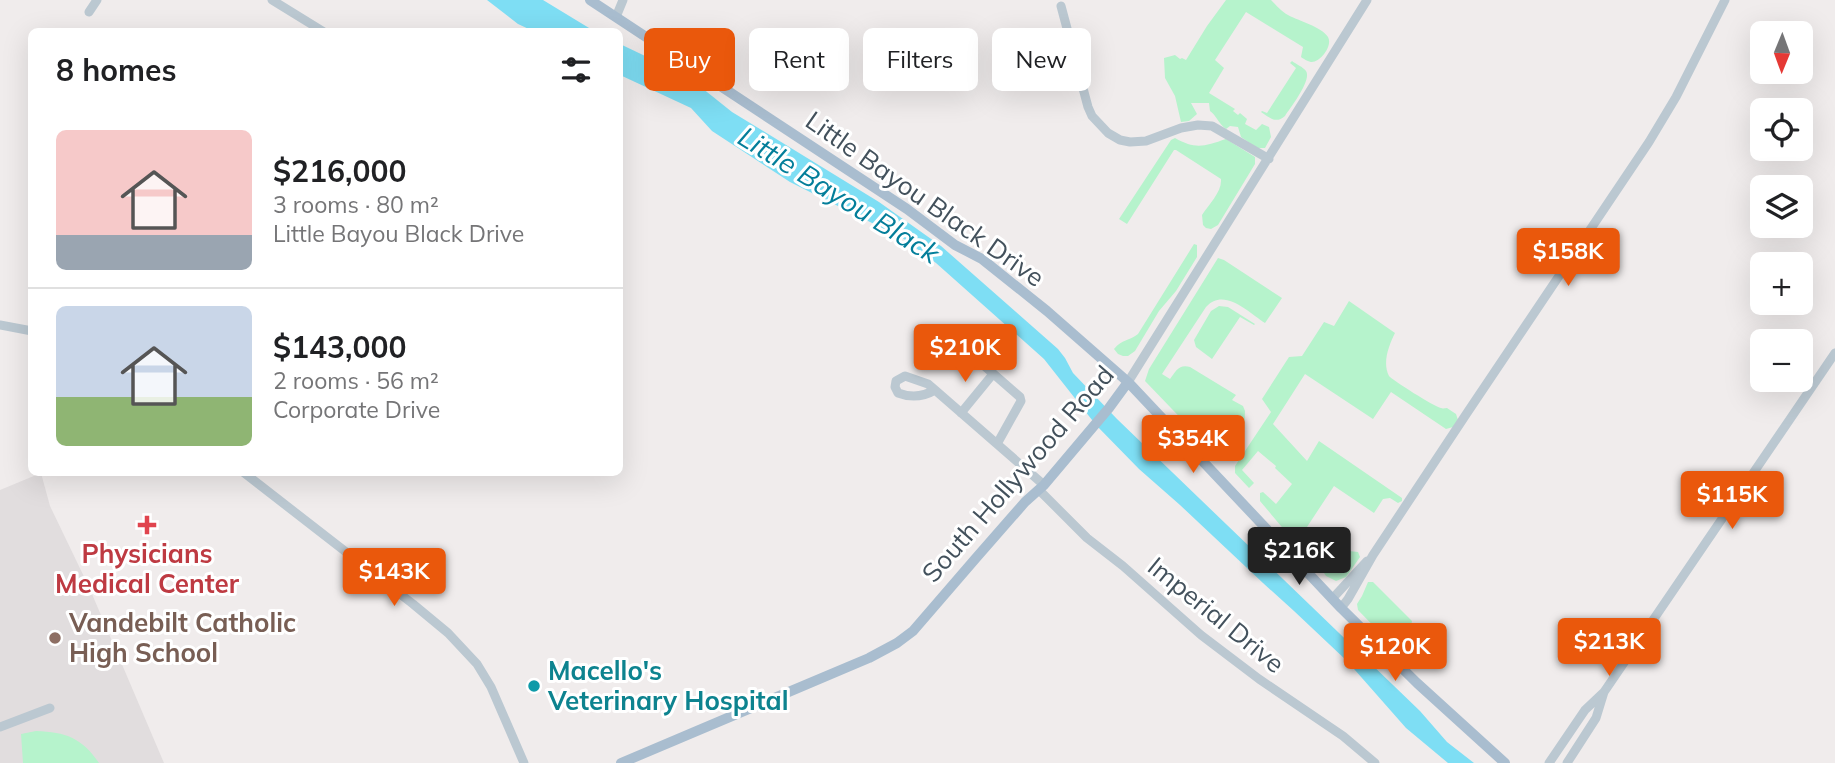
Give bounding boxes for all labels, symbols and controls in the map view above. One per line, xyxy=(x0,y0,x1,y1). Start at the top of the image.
north arrow xyxy=(1750,21,1813,84)
map controls xyxy=(1750,21,1813,392)
chip: Buy xyxy=(644,28,735,91)
chip: Rent xyxy=(749,28,849,91)
chip: Filters xyxy=(863,28,978,91)
chip: New xyxy=(992,28,1091,91)
text: 8 homes xyxy=(56,51,177,89)
icon: filters xyxy=(557,51,595,89)
button: locate xyxy=(1750,98,1813,161)
street label: Little Bayou Black Drive xyxy=(799,104,1051,294)
water label: Little Bayou Black xyxy=(732,119,948,271)
text: $216,000 xyxy=(273,152,406,190)
icon: home xyxy=(112,158,196,242)
button: layers xyxy=(1750,175,1813,238)
text: 3 rooms · 80 m² xyxy=(273,190,439,219)
text: Little Bayou Black Drive xyxy=(273,219,524,248)
pin: $158K xyxy=(1519,229,1617,288)
text: $158K xyxy=(1533,236,1603,265)
button: + xyxy=(1750,252,1813,315)
pin: $210K xyxy=(916,324,1014,384)
text: $143,000 xyxy=(273,328,406,366)
button: − xyxy=(1750,329,1813,392)
text: $210K xyxy=(930,332,1000,361)
icon: home xyxy=(112,334,196,418)
street label: South Hollywood Road xyxy=(914,358,1121,589)
text: 2 rooms · 56 m² xyxy=(273,366,439,395)
text: Corporate Drive xyxy=(273,395,440,424)
pin: $354K xyxy=(1144,416,1242,475)
text: $354K xyxy=(1158,423,1228,452)
pin: $115K xyxy=(1683,472,1781,531)
text: $115K xyxy=(1697,479,1767,508)
marker: Physicians Medical Center xyxy=(137,515,157,535)
pin: $216K xyxy=(1250,528,1348,587)
text: $216K xyxy=(1264,535,1334,564)
place label: Physicians Medical Center xyxy=(55,537,240,600)
pin: $143K xyxy=(345,548,443,608)
street label: Imperial Drive xyxy=(1141,549,1291,680)
text: $143K xyxy=(359,556,429,585)
place label: Vandebilt Catholic High School xyxy=(68,606,296,669)
pin: $213K xyxy=(1560,618,1658,678)
pin: $120K xyxy=(1346,624,1444,683)
text: $213K xyxy=(1574,626,1644,655)
marker: Vandebilt Catholic High School xyxy=(47,630,63,646)
text: $120K xyxy=(1360,631,1430,660)
place label: Macello's Veterinary Hospital xyxy=(547,654,789,717)
marker: Macello's Veterinary Hospital xyxy=(526,678,542,694)

